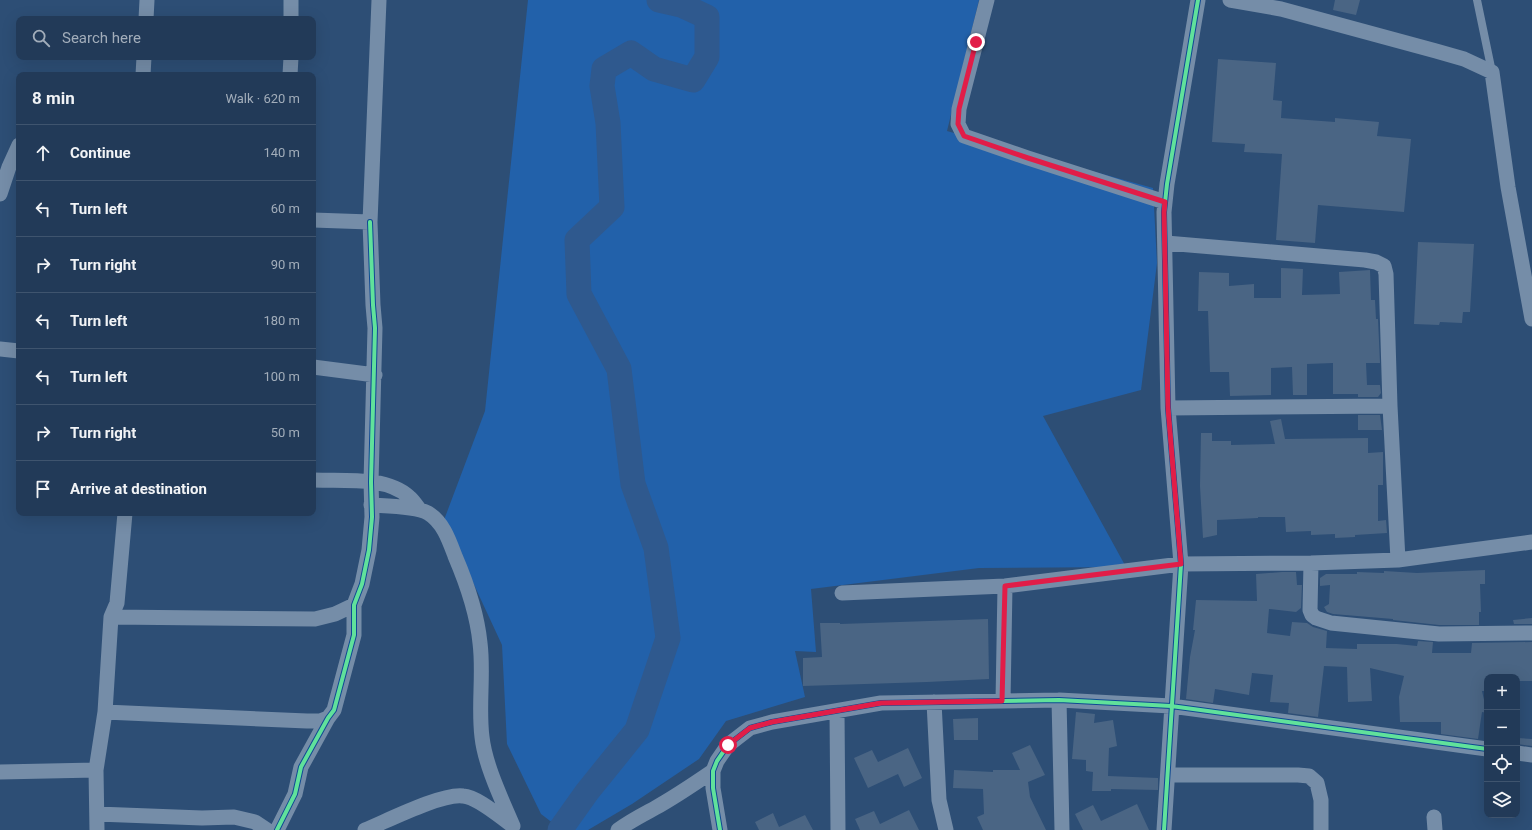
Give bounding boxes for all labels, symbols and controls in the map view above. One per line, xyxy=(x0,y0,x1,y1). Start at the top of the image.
search box xyxy=(16,16,316,60)
icon: search xyxy=(30,27,52,49)
text: Search here xyxy=(62,29,141,47)
route end xyxy=(967,33,985,51)
text: 8 min xyxy=(32,88,75,108)
text: Walk · 620 m xyxy=(225,91,300,106)
icon: ahead xyxy=(32,142,54,164)
text: Continue xyxy=(70,144,131,162)
text: 140 m xyxy=(263,145,300,160)
icon: left xyxy=(32,198,54,220)
text: Turn left xyxy=(70,200,127,218)
text: 60 m xyxy=(271,201,300,216)
icon: right xyxy=(32,254,54,276)
text: Turn right xyxy=(70,256,136,274)
text: 90 m xyxy=(271,257,300,272)
icon: left xyxy=(32,310,54,332)
text: Turn left xyxy=(70,312,127,330)
text: 180 m xyxy=(263,313,300,328)
icon: left xyxy=(32,366,54,388)
text: Turn left xyxy=(70,368,127,386)
text: 100 m xyxy=(263,369,300,384)
icon: right xyxy=(32,422,54,444)
text: Turn right xyxy=(70,424,136,442)
text: 50 m xyxy=(271,425,300,440)
icon: arrive xyxy=(32,478,54,500)
text: Arrive at destination xyxy=(70,480,207,498)
map controls xyxy=(1484,674,1520,818)
button: + xyxy=(1484,674,1520,710)
button: − xyxy=(1484,710,1520,746)
route start xyxy=(719,736,737,754)
button: locate xyxy=(1484,746,1520,782)
button: layers xyxy=(1484,782,1520,818)

